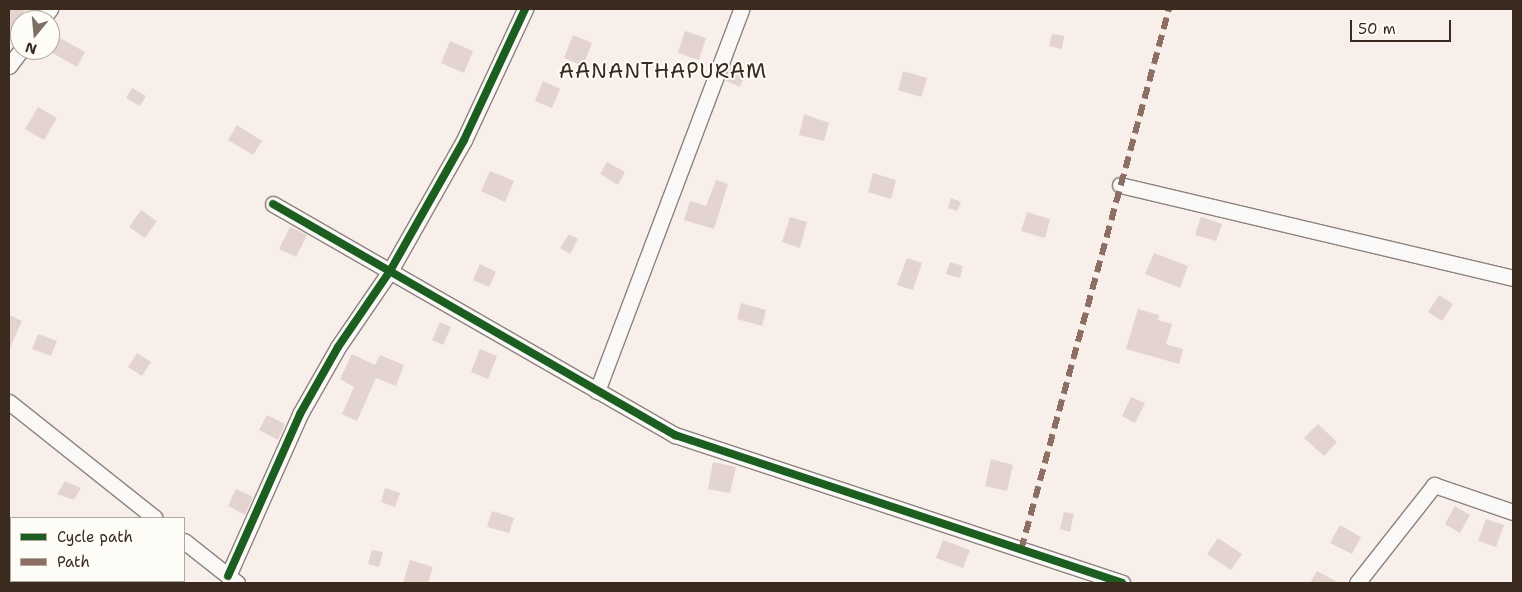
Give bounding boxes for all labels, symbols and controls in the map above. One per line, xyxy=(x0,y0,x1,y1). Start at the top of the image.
north arrow xyxy=(10,10,60,60)
scale bar xyxy=(1352,10,1453,42)
text: 50 m xyxy=(1358,19,1396,39)
text: N xyxy=(23,38,39,59)
district label: AANANTHAPURAM xyxy=(557,58,769,84)
legend xyxy=(10,517,185,582)
text: Cycle path xyxy=(57,527,133,547)
text: Path xyxy=(57,552,90,572)

